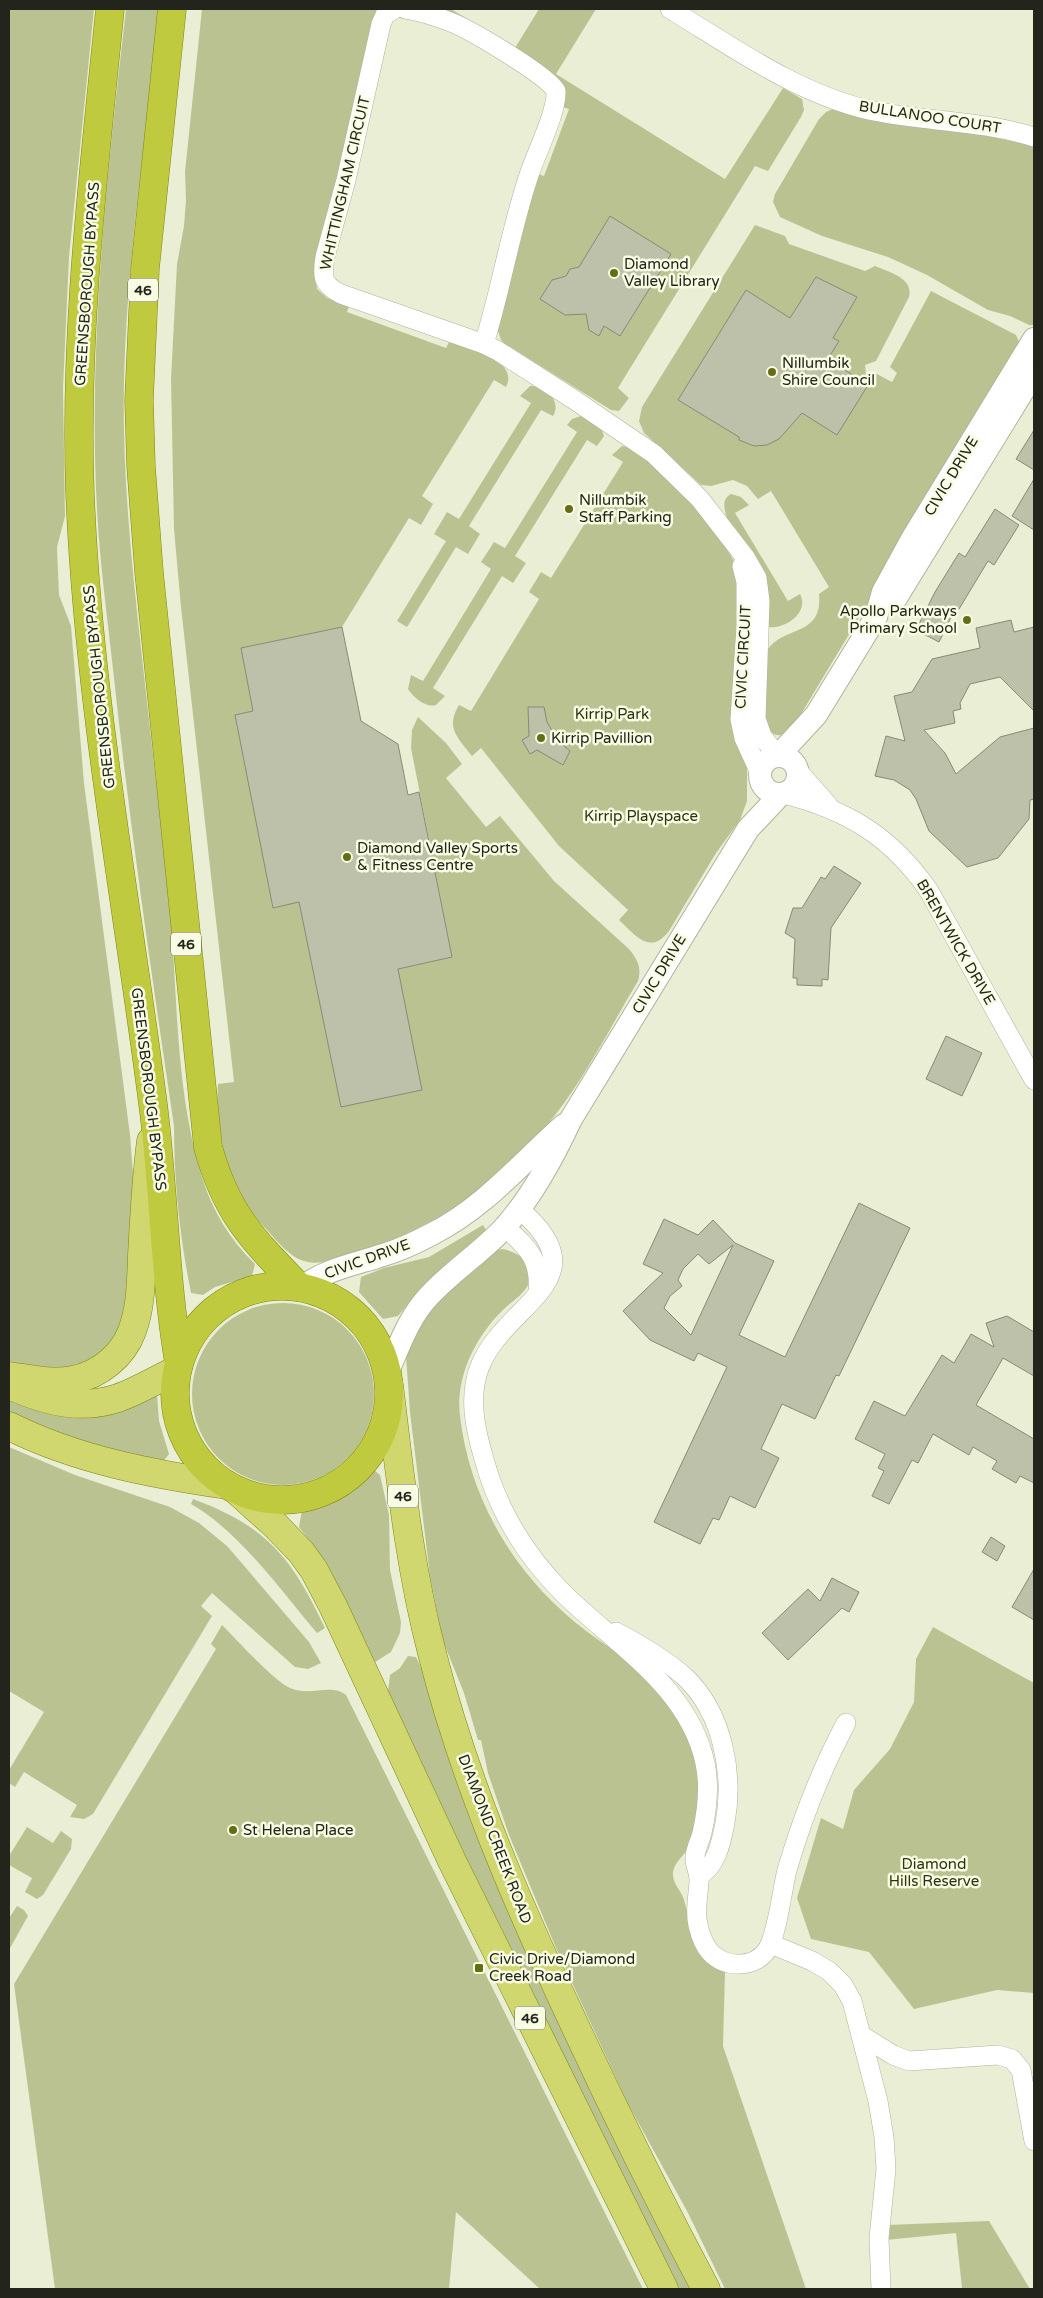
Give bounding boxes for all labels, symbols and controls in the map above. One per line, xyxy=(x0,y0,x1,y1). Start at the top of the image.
street label: WHITTINGHAM CIRCUIT xyxy=(316,94,374,272)
street label: BULLANOO COURT xyxy=(858,97,1002,137)
street label: GREENSBOROUGH BYPASS xyxy=(71,181,103,387)
place label: Diamond Valley Library xyxy=(624,255,720,290)
marker: Diamond Valley Library xyxy=(608,267,620,279)
road number: 46 xyxy=(128,278,158,302)
place label: Nillumbik Shire Council xyxy=(782,354,875,389)
marker: Nillumbik Shire Council xyxy=(766,366,778,378)
street label: CIVIC DRIVE xyxy=(920,433,982,519)
place label: Nillumbik Staff Parking xyxy=(579,491,672,526)
marker: Nillumbik Staff Parking xyxy=(563,503,575,515)
street label: GREENSBOROUGH BYPASS xyxy=(79,584,119,790)
place label: Apollo Parkways Primary School xyxy=(839,602,957,637)
street label: CIVIC CIRCUIT xyxy=(731,604,755,710)
marker: Apollo Parkways Primary School xyxy=(961,614,973,626)
park label: Kirrip Park xyxy=(575,705,649,723)
place label: Kirrip Pavillion xyxy=(551,729,653,747)
marker: Kirrip Pavillion xyxy=(535,732,547,744)
park label: Kirrip Playspace xyxy=(584,807,698,825)
place label: Diamond Valley Sports & Fitness Centre xyxy=(357,839,518,874)
marker: Diamond Valley Sports & Fitness Centre xyxy=(341,851,353,863)
street label: BRENTWICK DRIVE xyxy=(913,876,999,1008)
street label: CIVIC DRIVE xyxy=(628,931,690,1017)
road number: 46 xyxy=(171,932,201,956)
street label: GREENSBOROUGH BYPASS xyxy=(128,986,170,1192)
street label: CIVIC DRIVE xyxy=(322,1235,412,1283)
road number: 46 xyxy=(388,1484,418,1508)
street label: DIAMOND CREEK ROAD xyxy=(454,1752,536,1926)
place label: St Helena Place xyxy=(243,1821,353,1839)
marker: St Helena Place xyxy=(227,1824,239,1836)
park label: Diamond Hills Reserve xyxy=(889,1855,979,1890)
place label: Civic Drive/Diamond Creek Road xyxy=(489,1950,635,1985)
marker: Civic Drive/Diamond Creek Road xyxy=(473,1962,485,1974)
road number: 46 xyxy=(515,2006,545,2030)

